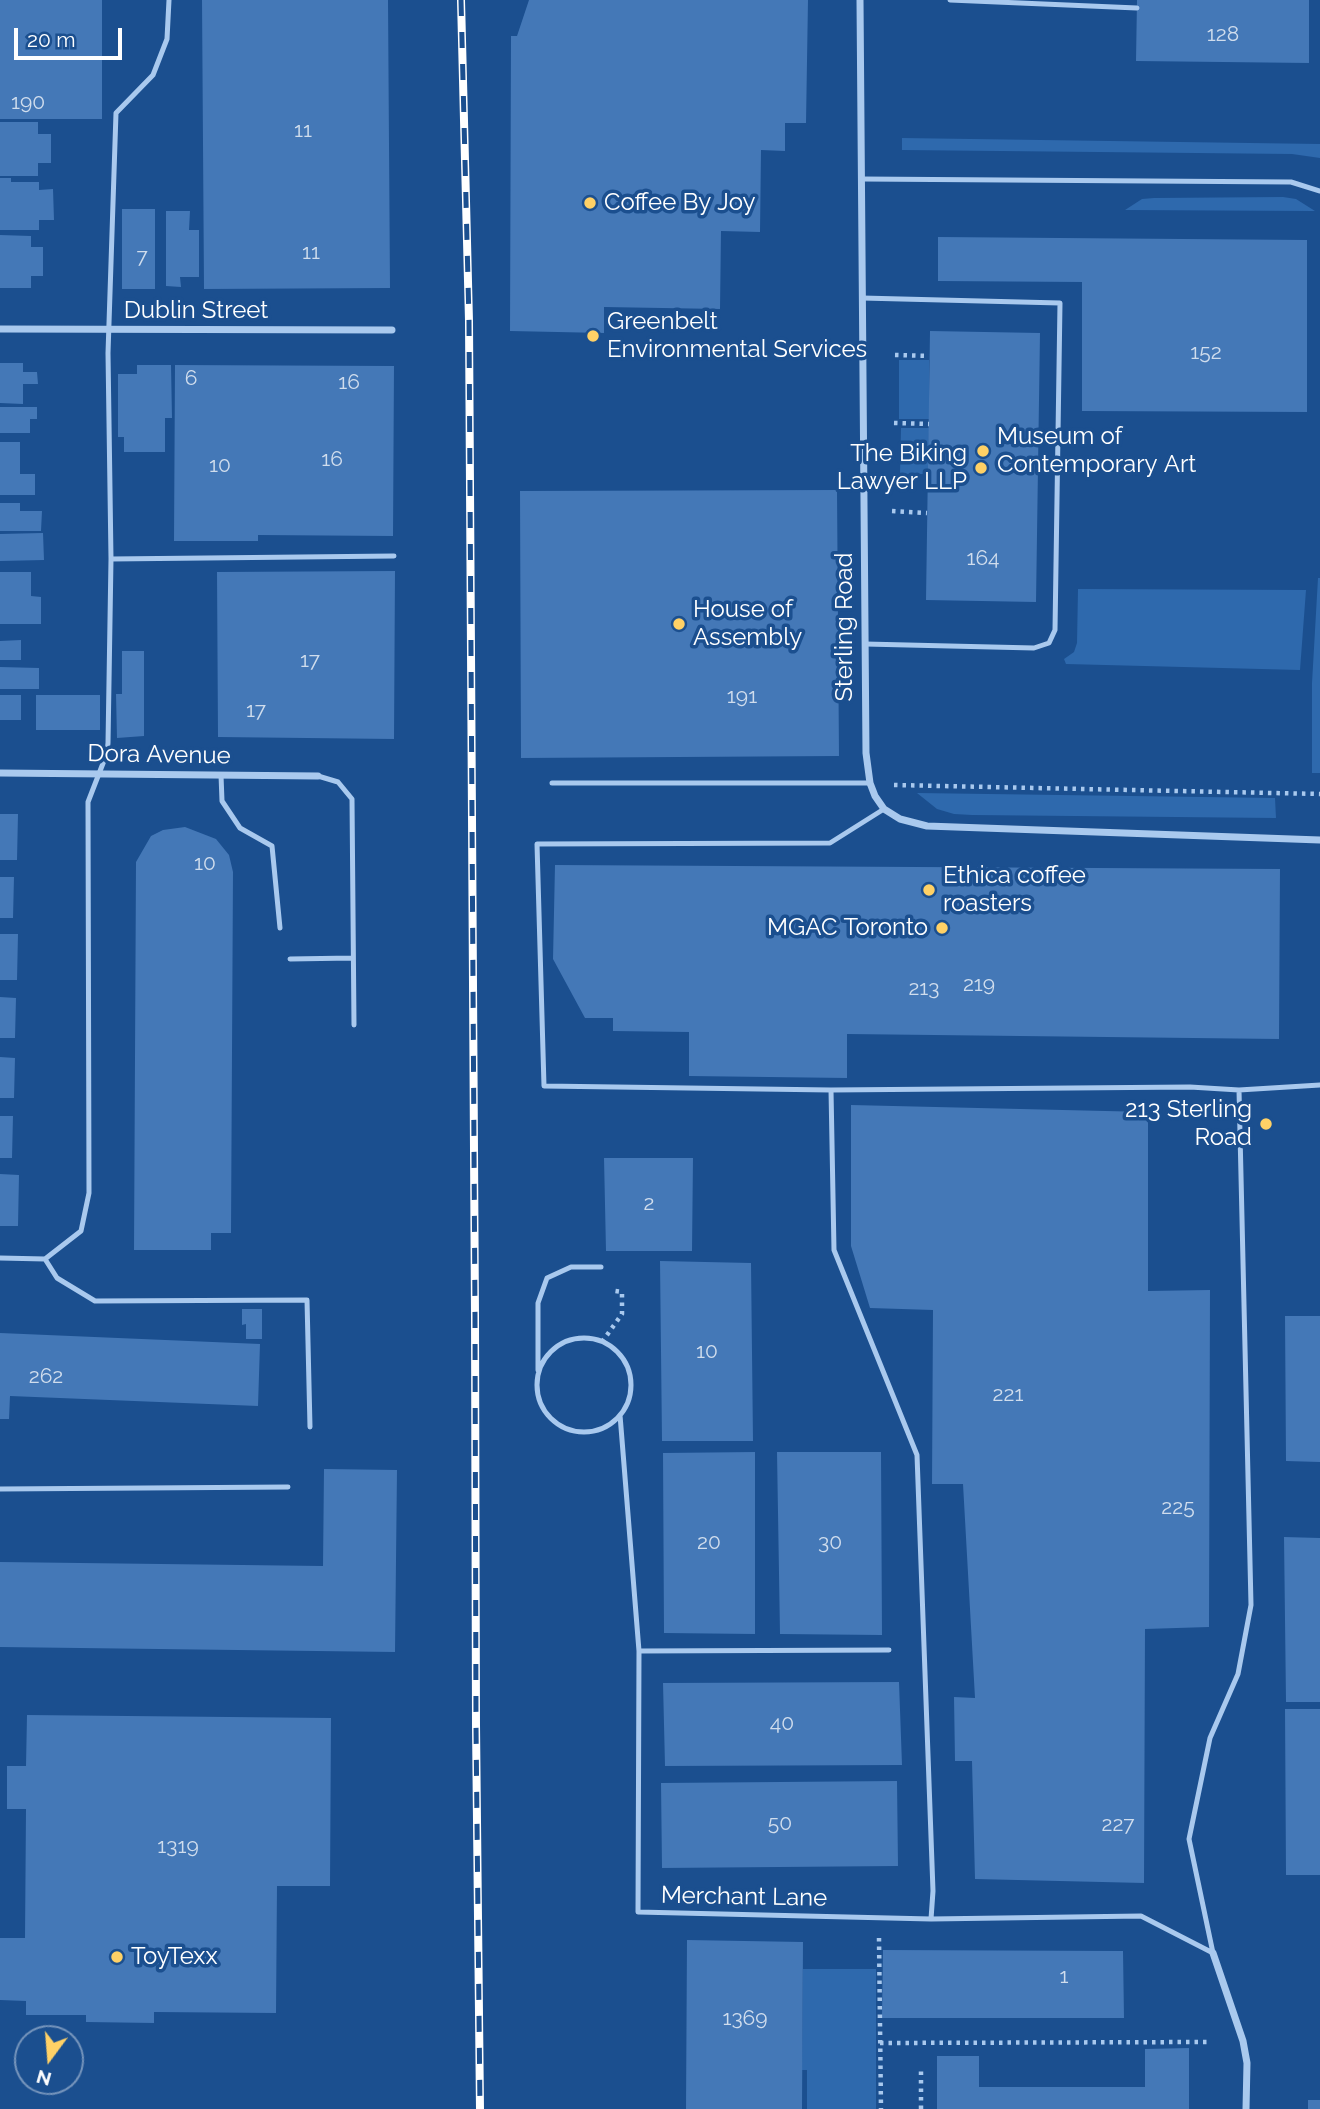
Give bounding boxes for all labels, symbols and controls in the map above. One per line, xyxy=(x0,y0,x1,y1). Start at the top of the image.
scale bar xyxy=(18,14,126,58)
house number: 128 xyxy=(1207,22,1239,48)
text: 20 m xyxy=(27,27,75,52)
house number: 190 xyxy=(11,90,45,116)
house number: 11 xyxy=(294,118,312,144)
place label: Coffee By Joy xyxy=(604,189,756,217)
marker: Coffee By Joy xyxy=(582,195,598,211)
house number: 11 xyxy=(302,240,320,266)
house number: 7 xyxy=(136,244,148,270)
street label: Dublin Street xyxy=(124,297,268,325)
place label: Greenbelt Environmental Services xyxy=(607,308,867,364)
marker: Greenbelt Environmental Services xyxy=(585,328,601,344)
house number: 152 xyxy=(1190,340,1222,366)
house number: 6 xyxy=(185,366,197,392)
house number: 16 xyxy=(338,370,360,396)
place label: Museum of Contemporary Art xyxy=(997,423,1196,479)
place label: The Biking Lawyer LLP xyxy=(837,440,967,496)
marker: Museum of Contemporary Art xyxy=(975,443,991,459)
house number: 16 xyxy=(321,447,343,473)
house number: 10 xyxy=(209,453,231,479)
marker: The Biking Lawyer LLP xyxy=(973,460,989,476)
house number: 164 xyxy=(966,546,1000,572)
street label: Sterling Road xyxy=(831,553,859,701)
place label: House of Assembly xyxy=(693,596,802,652)
marker: House of Assembly xyxy=(671,616,687,632)
house number: 17 xyxy=(300,648,320,674)
house number: 191 xyxy=(727,684,757,710)
house number: 17 xyxy=(246,698,266,724)
street label: Dora Avenue xyxy=(87,739,231,771)
house number: 10 xyxy=(194,851,216,877)
place label: Ethica coffee roasters xyxy=(943,862,1086,918)
marker: Ethica coffee roasters xyxy=(921,882,937,898)
place label: MGAC Toronto xyxy=(767,914,928,942)
marker: MGAC Toronto xyxy=(934,920,950,936)
house number: 219 xyxy=(963,972,995,998)
house number: 213 xyxy=(908,976,940,1002)
place label: 213 Sterling Road xyxy=(1125,1096,1252,1152)
marker: 213 Sterling Road xyxy=(1258,1116,1274,1132)
house number: 2 xyxy=(644,1191,654,1217)
house number: 10 xyxy=(696,1339,718,1365)
house number: 262 xyxy=(29,1364,63,1390)
house number: 221 xyxy=(993,1382,1023,1408)
house number: 225 xyxy=(1161,1495,1195,1521)
house number: 20 xyxy=(697,1530,721,1556)
house number: 30 xyxy=(818,1530,842,1556)
house number: 40 xyxy=(770,1711,794,1737)
house number: 50 xyxy=(768,1811,792,1837)
house number: 227 xyxy=(1101,1812,1135,1838)
house number: 1319 xyxy=(157,1834,199,1860)
street label: Merchant Lane xyxy=(661,1881,827,1913)
place label: ToyTexx xyxy=(131,1943,218,1971)
marker: ToyTexx xyxy=(109,1949,125,1965)
house number: 1 xyxy=(1060,1964,1068,1990)
house number: 1369 xyxy=(722,2006,768,2032)
north arrow xyxy=(14,2025,84,2095)
text: N xyxy=(34,2066,54,2091)

